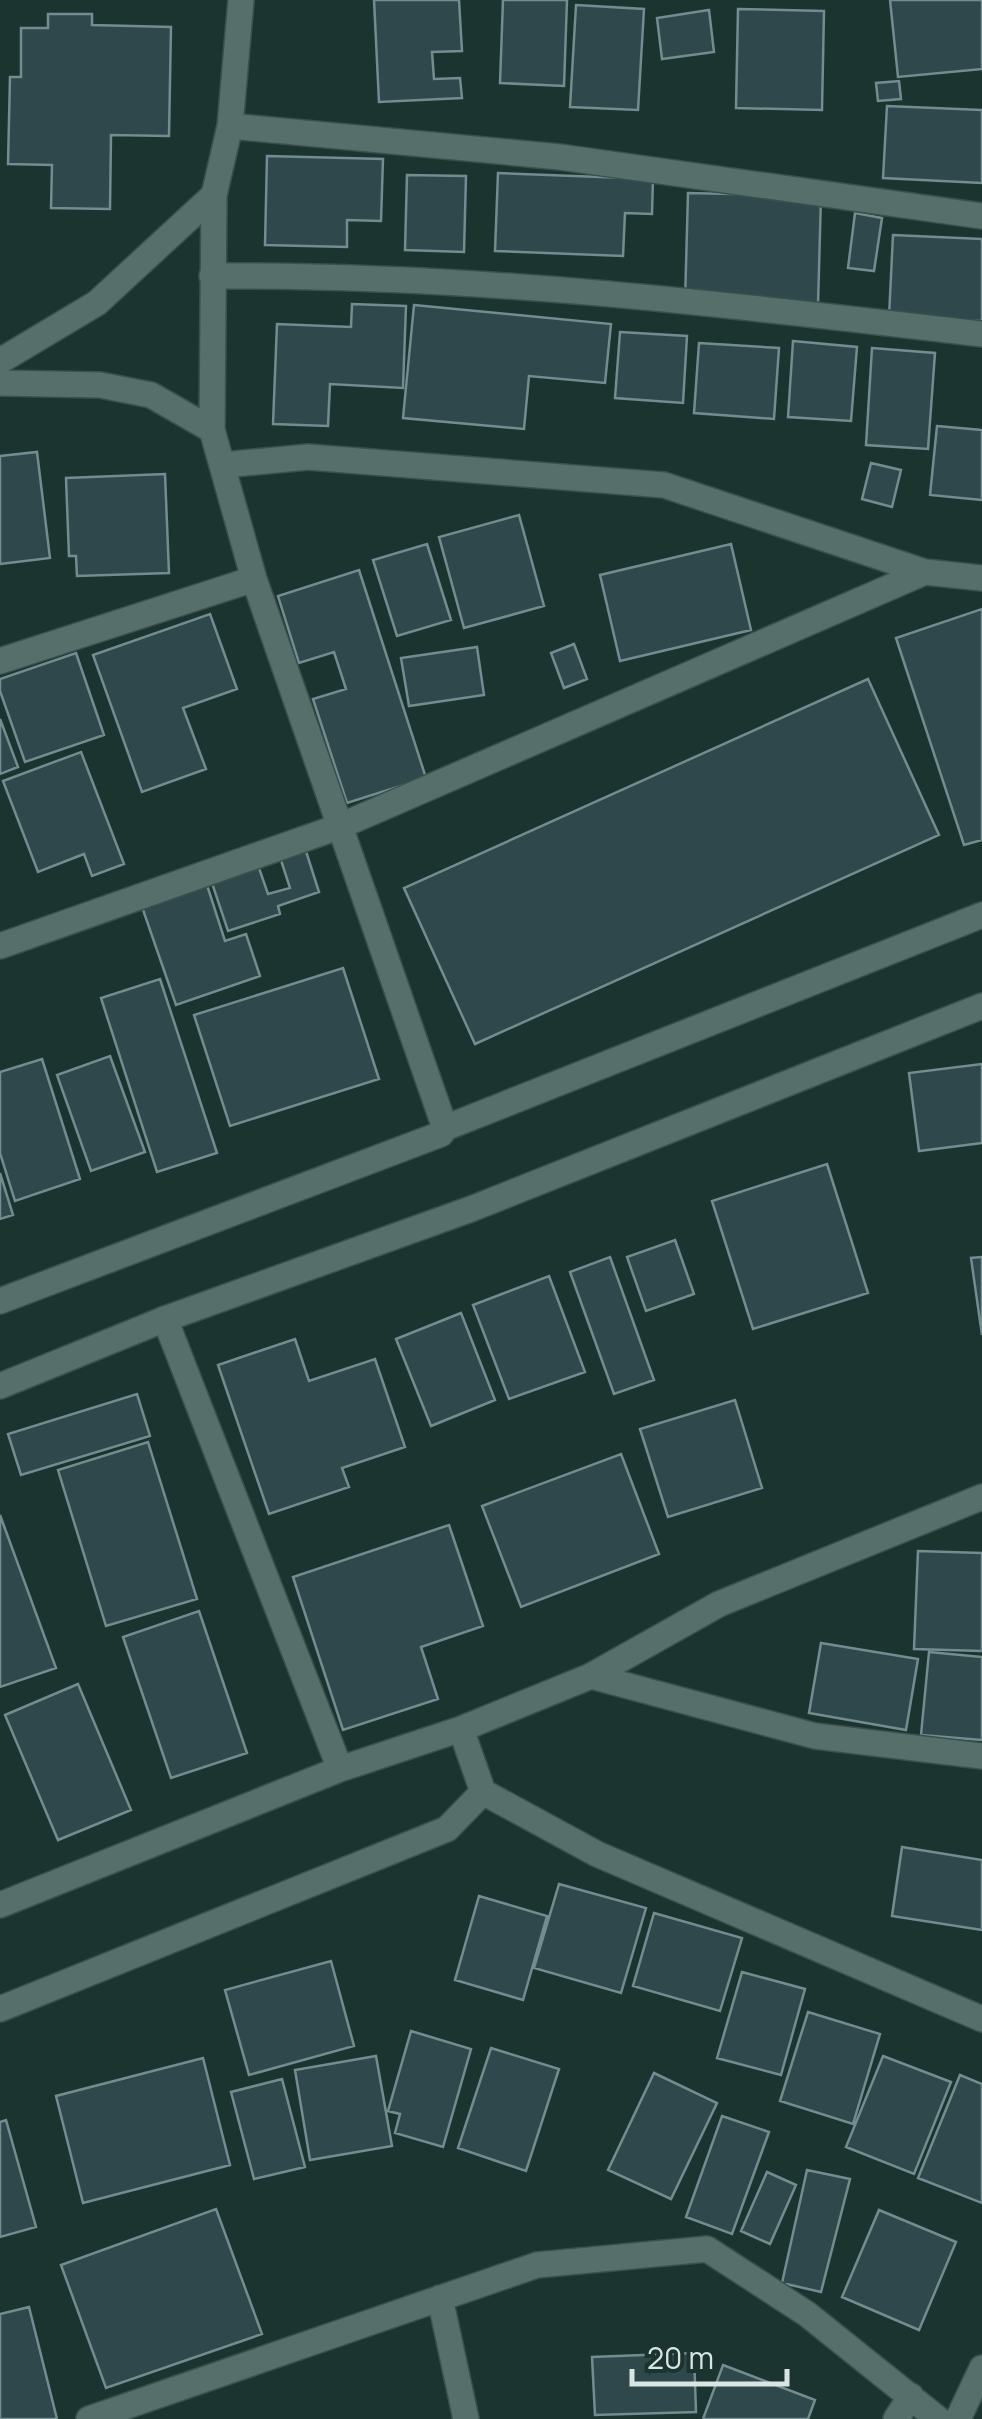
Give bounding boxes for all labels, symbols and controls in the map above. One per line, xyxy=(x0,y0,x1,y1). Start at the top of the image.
scale bar xyxy=(632,2324,787,2386)
text: 20 m xyxy=(647,2337,714,2378)

